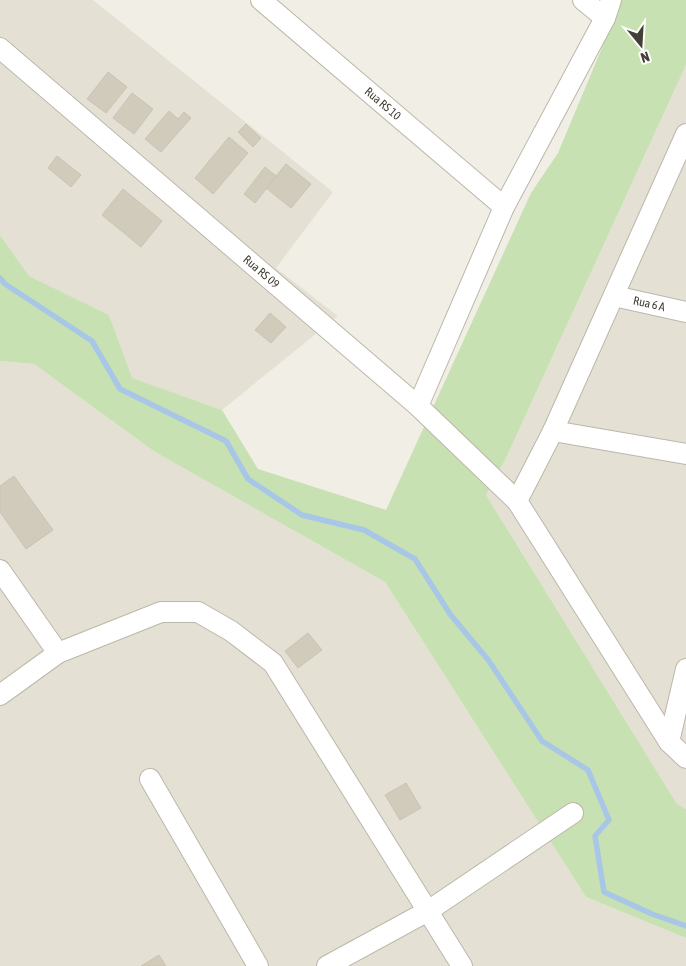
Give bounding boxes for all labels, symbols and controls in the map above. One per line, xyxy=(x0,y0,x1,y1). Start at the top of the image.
north arrow xyxy=(616,20,666,70)
text: N xyxy=(639,48,651,66)
street label: Rua RS 10 xyxy=(362,84,404,123)
street label: Rua RS 09 xyxy=(240,252,282,291)
street label: Rua 6 A xyxy=(632,293,667,314)

